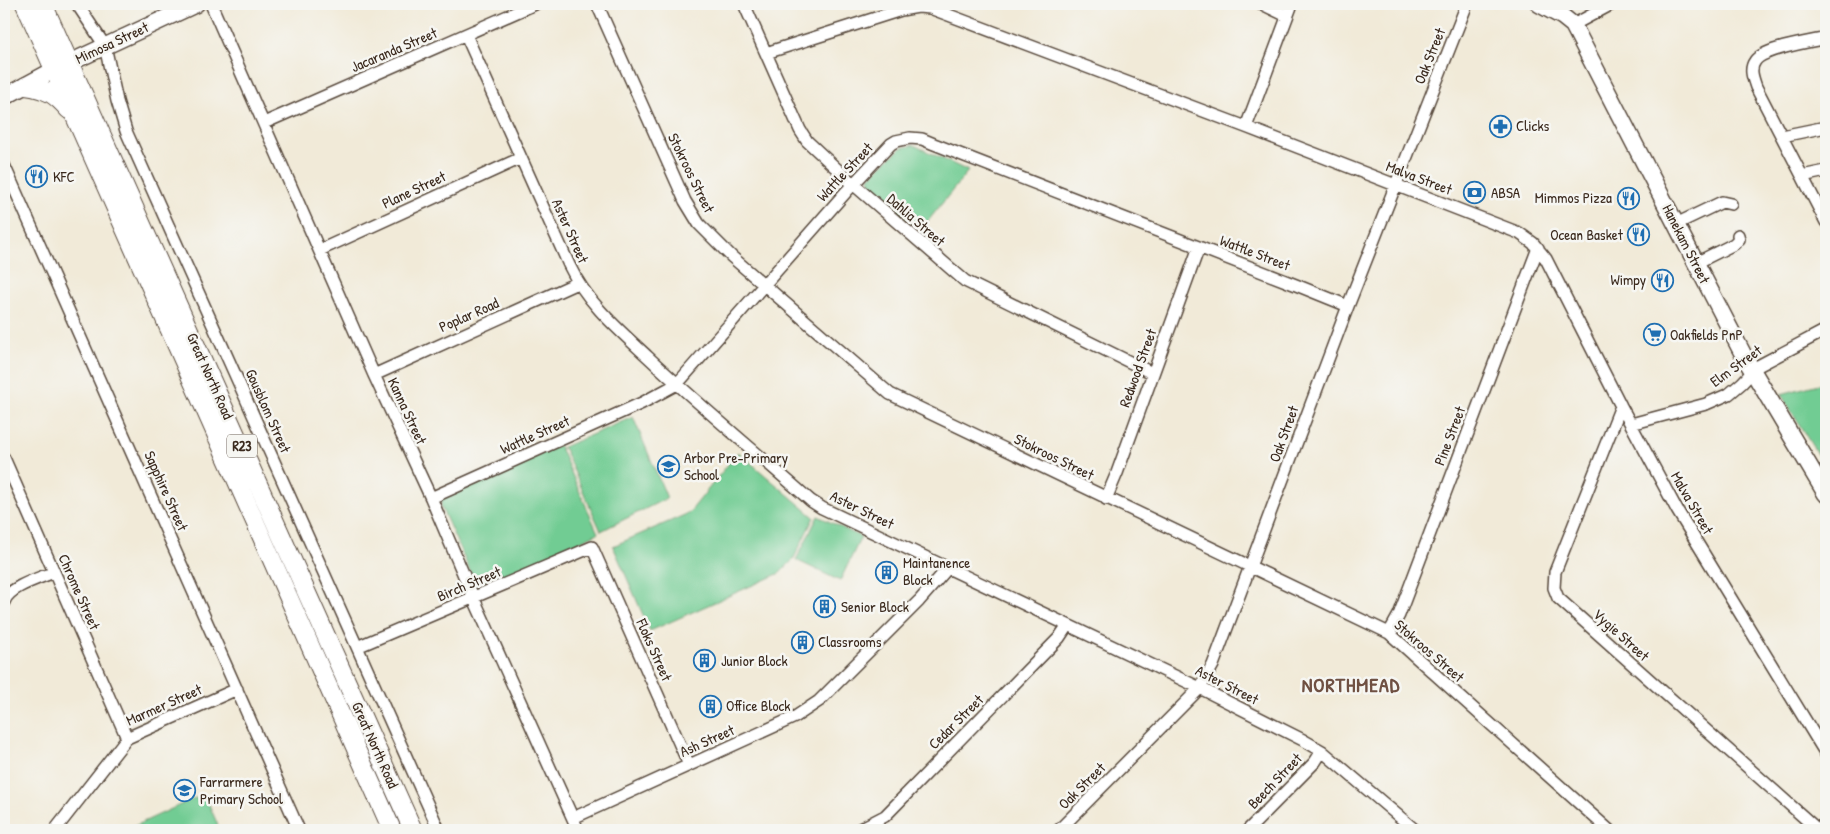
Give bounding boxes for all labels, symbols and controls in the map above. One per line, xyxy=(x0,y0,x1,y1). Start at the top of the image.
street label: Mimosa Street xyxy=(72,16,153,69)
street label: Jacaranda Street xyxy=(348,22,441,77)
street label: Oak Street xyxy=(1409,24,1451,87)
pharmacy icon: Clicks xyxy=(1488,114,1512,138)
place label: Clicks xyxy=(1516,115,1550,136)
street label: Stokroos Street xyxy=(663,129,720,217)
street label: Wattle Street xyxy=(812,137,878,206)
street label: Malva Street xyxy=(1383,155,1456,200)
restaurant icon: KFC xyxy=(25,165,49,189)
street label: Plane Street xyxy=(378,165,450,213)
place label: KFC xyxy=(53,166,75,187)
bank icon: ABSA xyxy=(1463,181,1487,205)
place label: ABSA xyxy=(1491,182,1521,203)
restaurant icon: Mimmos Pizza xyxy=(1616,186,1640,210)
place label: Mimmos Pizza xyxy=(1535,187,1612,208)
street label: Dahlia Street xyxy=(883,188,951,251)
street label: Aster Street xyxy=(547,195,594,267)
street label: Hanekam Street xyxy=(1657,201,1716,288)
restaurant icon: Ocean Basket xyxy=(1627,223,1651,247)
place label: Ocean Basket xyxy=(1550,224,1624,245)
street label: Wattle Street xyxy=(1217,230,1294,276)
restaurant icon: Wimpy xyxy=(1650,268,1674,292)
place label: Wimpy xyxy=(1610,269,1646,290)
street label: Poplar Road xyxy=(436,292,502,337)
supermarket icon: Oakfields PnP xyxy=(1642,323,1666,347)
place label: Oakfields PnP xyxy=(1670,324,1743,345)
street label: Redwood Street xyxy=(1114,325,1162,410)
street label: Great North Road xyxy=(182,329,239,423)
street label: Elm Street xyxy=(1706,339,1766,391)
street label: Gousblom Street xyxy=(241,366,297,457)
street label: Kanna Street xyxy=(383,374,432,448)
street label: Oak Street xyxy=(1264,402,1304,465)
street label: Pine Street xyxy=(1429,402,1471,468)
street label: Wattle Street xyxy=(497,410,574,459)
street label: Stokroos Street xyxy=(1011,428,1098,485)
road number: R23 xyxy=(227,434,257,458)
place label: Arbor Pre-Primary School xyxy=(684,447,788,485)
street label: Sapphire Street xyxy=(139,448,194,535)
school or university icon: Arbor Pre-Primary School xyxy=(656,455,680,479)
street label: Malva Street xyxy=(1666,468,1719,539)
street label: Aster Street xyxy=(827,485,898,534)
street label: Chrome Street xyxy=(53,551,106,634)
place label: Maintanence Block xyxy=(903,552,970,590)
street label: Birch Street xyxy=(434,560,505,606)
building icon: Maintanence Block xyxy=(875,560,899,584)
building icon: Senior Block xyxy=(813,595,837,619)
place label: Senior Block xyxy=(841,596,909,617)
street label: Vygie Street xyxy=(1589,604,1655,666)
street label: Floks Street xyxy=(631,614,678,685)
street label: Stokroos Street xyxy=(1390,614,1469,687)
building icon: Classrooms xyxy=(790,630,814,654)
place label: Classrooms xyxy=(818,631,882,652)
building icon: Junior Block xyxy=(693,649,717,673)
place label: Junior Block xyxy=(721,650,788,671)
street label: Aster Street xyxy=(1192,660,1263,710)
district label: NORTHMEAD xyxy=(1302,671,1400,698)
street label: Marmer Street xyxy=(123,678,206,731)
street label: Cedar Street xyxy=(923,689,988,754)
building icon: Office Block xyxy=(698,694,722,718)
place label: Office Block xyxy=(726,695,791,716)
street label: Great North Road xyxy=(347,698,404,792)
street label: Ash Street xyxy=(676,719,738,762)
street label: Beech Street xyxy=(1243,748,1307,813)
street label: Oak Street xyxy=(1053,757,1110,814)
place label: Farrarmere Primary School xyxy=(199,771,283,809)
school or university icon: Farrarmere Primary School xyxy=(172,779,196,803)

